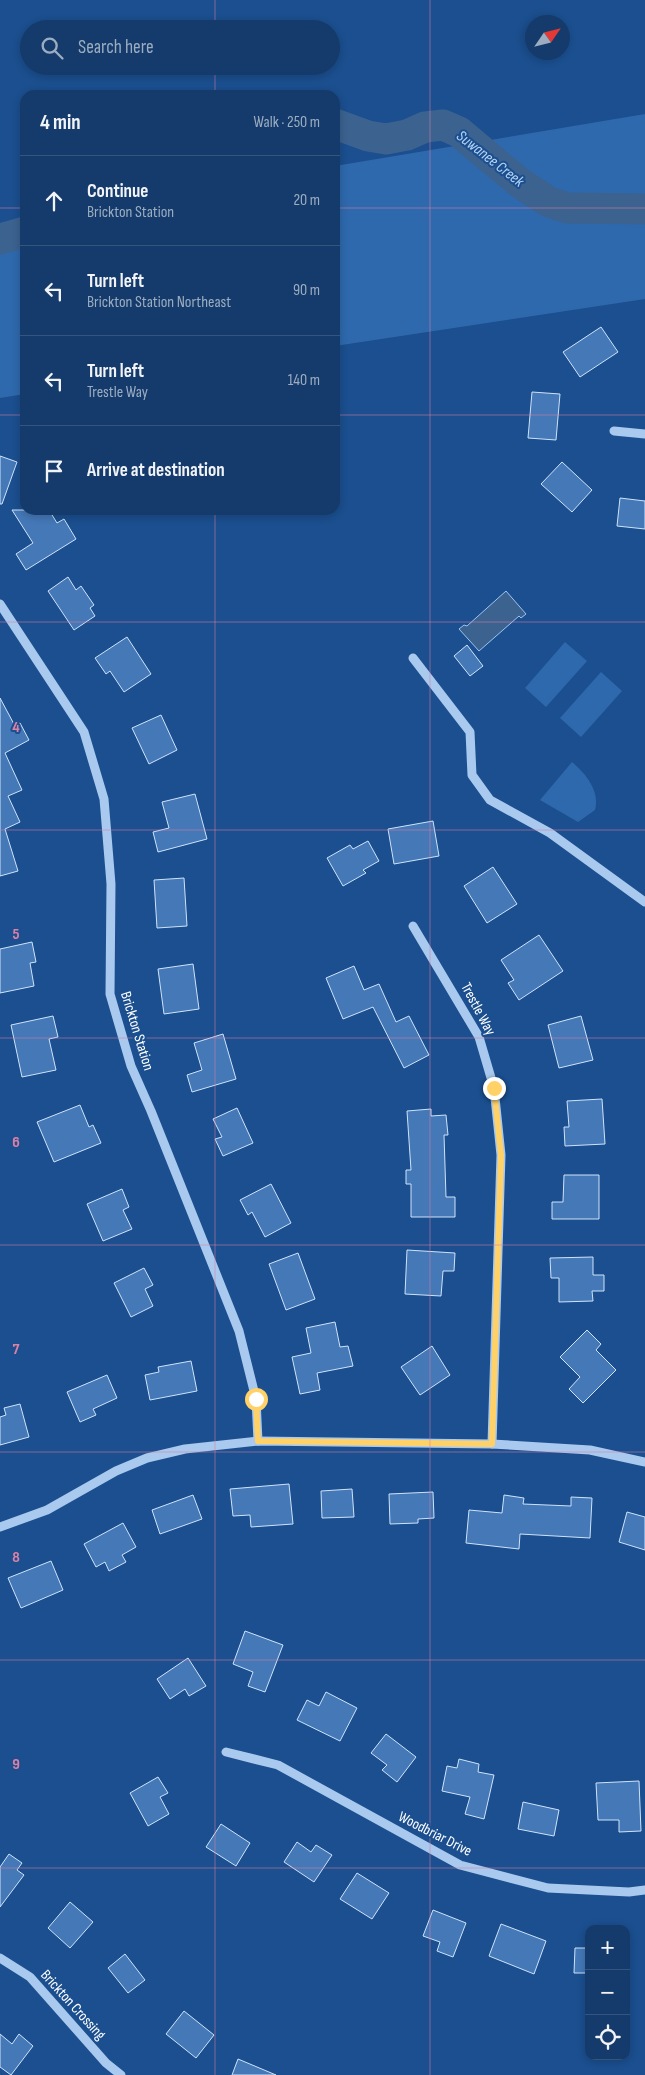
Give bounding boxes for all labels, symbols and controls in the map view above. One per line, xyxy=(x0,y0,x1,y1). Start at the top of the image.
north arrow xyxy=(525,15,570,60)
search box xyxy=(20,20,340,75)
icon: search xyxy=(38,34,66,62)
text: Search here xyxy=(78,36,154,59)
text: 4 min xyxy=(40,110,81,135)
text: Walk · 250 m xyxy=(254,113,320,132)
water label: Suwanee Creek xyxy=(452,127,528,192)
text: Continue xyxy=(87,180,148,203)
icon: ahead xyxy=(40,187,68,215)
text: 20 m xyxy=(293,191,320,210)
text: Brickton Station xyxy=(87,203,174,222)
text: Turn left xyxy=(87,270,144,293)
icon: left xyxy=(40,277,68,305)
text: 90 m xyxy=(293,281,320,300)
text: Brickton Station Northeast xyxy=(87,293,231,312)
text: Turn left xyxy=(87,360,144,383)
icon: left xyxy=(40,367,68,395)
text: 140 m xyxy=(288,371,320,390)
text: Trestle Way xyxy=(87,383,148,402)
icon: arrive xyxy=(40,457,68,485)
text: Arrive at destination xyxy=(87,459,225,482)
text: 4 xyxy=(12,718,20,737)
text: 5 xyxy=(12,925,20,944)
street label: Trestle Way xyxy=(456,979,500,1039)
street label: Brickton Station xyxy=(116,989,158,1073)
route end xyxy=(483,1077,506,1100)
text: 6 xyxy=(12,1133,20,1152)
text: 7 xyxy=(13,1340,20,1359)
route start xyxy=(245,1388,268,1411)
text: 8 xyxy=(12,1548,20,1567)
text: 9 xyxy=(12,1755,20,1774)
street label: Woodbriar Drive xyxy=(395,1807,475,1861)
map controls xyxy=(585,1925,630,2060)
button: + xyxy=(585,1925,630,1970)
street label: Brickton Crossing xyxy=(36,1966,110,2044)
button: − xyxy=(585,1970,630,2015)
button: locate xyxy=(585,2015,630,2060)

